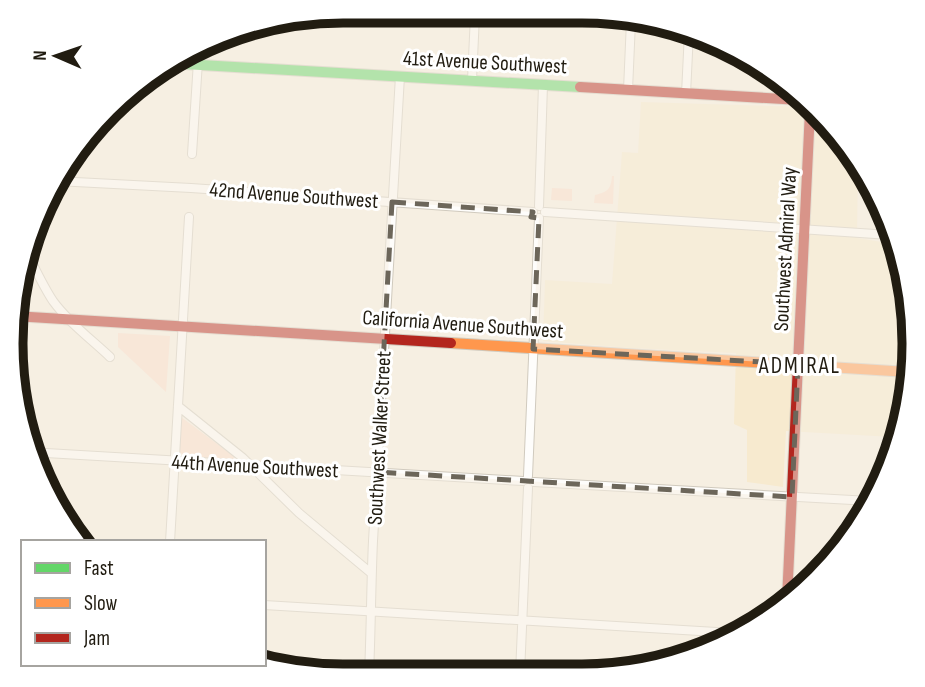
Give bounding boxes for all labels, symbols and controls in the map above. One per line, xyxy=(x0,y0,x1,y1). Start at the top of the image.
north arrow xyxy=(21,21,91,91)
street label: 41st Avenue Southwest xyxy=(402,46,568,79)
text: N xyxy=(29,50,52,61)
street label: Southwest Admiral Way xyxy=(769,166,802,332)
street label: 42nd Avenue Southwest xyxy=(209,177,379,214)
street label: California Avenue Southwest xyxy=(362,305,564,344)
street label: Southwest Walker Street xyxy=(362,350,397,526)
district label: ADMIRAL xyxy=(758,352,841,380)
street label: 44th Avenue Southwest xyxy=(171,450,339,483)
legend xyxy=(21,540,266,666)
text: Fast xyxy=(84,556,114,581)
text: Slow xyxy=(84,591,118,616)
text: Jam xyxy=(83,626,110,651)

